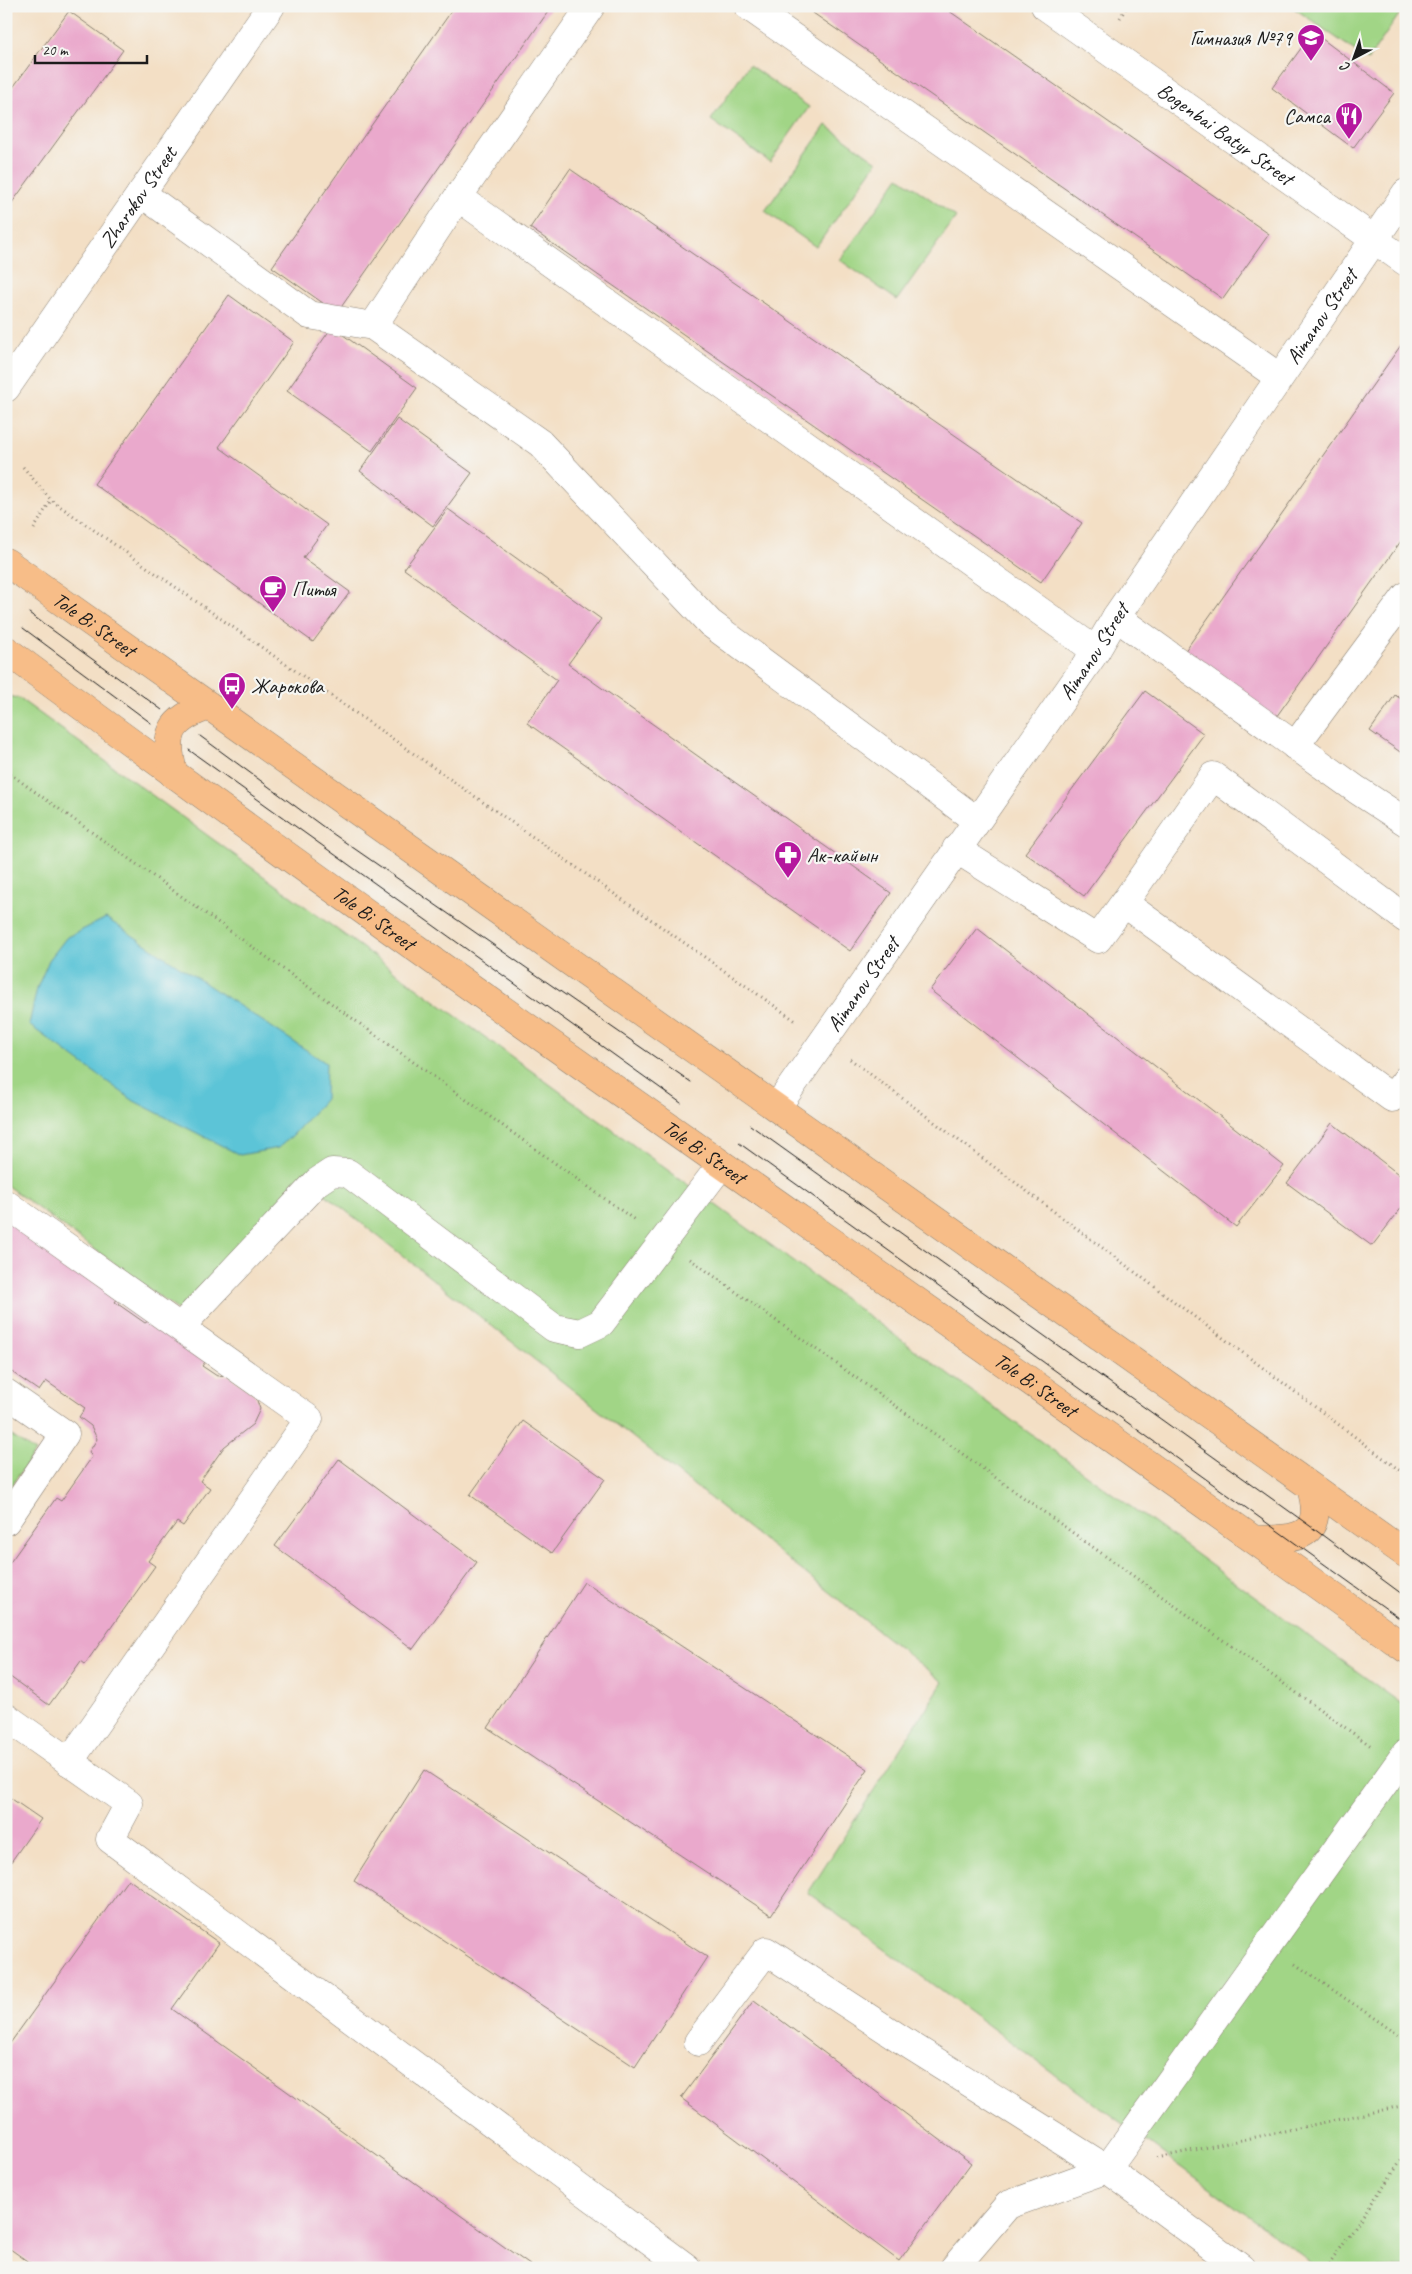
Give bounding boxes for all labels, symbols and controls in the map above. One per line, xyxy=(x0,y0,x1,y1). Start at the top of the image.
school or university icon: Гимназия №79 xyxy=(1296,23,1326,62)
place label: Гимназия №79 xyxy=(1190,25,1294,51)
scale bar xyxy=(35,32,148,64)
north arrow xyxy=(1330,32,1380,82)
text: 20 m xyxy=(42,41,69,60)
text: С xyxy=(1336,57,1354,76)
street label: Bogenbai Batyr Street xyxy=(1152,77,1301,193)
restaurant icon: Самса xyxy=(1334,101,1364,140)
place label: Самса xyxy=(1284,103,1332,129)
street label: Zharokov Street xyxy=(94,140,184,253)
street label: Aimanov Street xyxy=(1280,262,1365,369)
cafe icon: Питья xyxy=(258,574,288,613)
place label: Питья xyxy=(292,576,337,602)
street label: Tole Bi Street xyxy=(48,586,143,664)
street label: Aimanov Street xyxy=(1053,596,1136,704)
bus stop icon: Жарокова xyxy=(217,671,247,710)
place label: Жарокова xyxy=(251,673,325,699)
pharmacy icon: Ак-кайын xyxy=(773,840,803,879)
place label: Ак-кайын xyxy=(807,842,879,868)
street label: Tole Bi Street xyxy=(327,880,423,958)
street label: Aimanov Street xyxy=(821,929,907,1036)
street label: Tole Bi Street xyxy=(658,1114,753,1192)
street label: Tole Bi Street xyxy=(989,1347,1085,1425)

